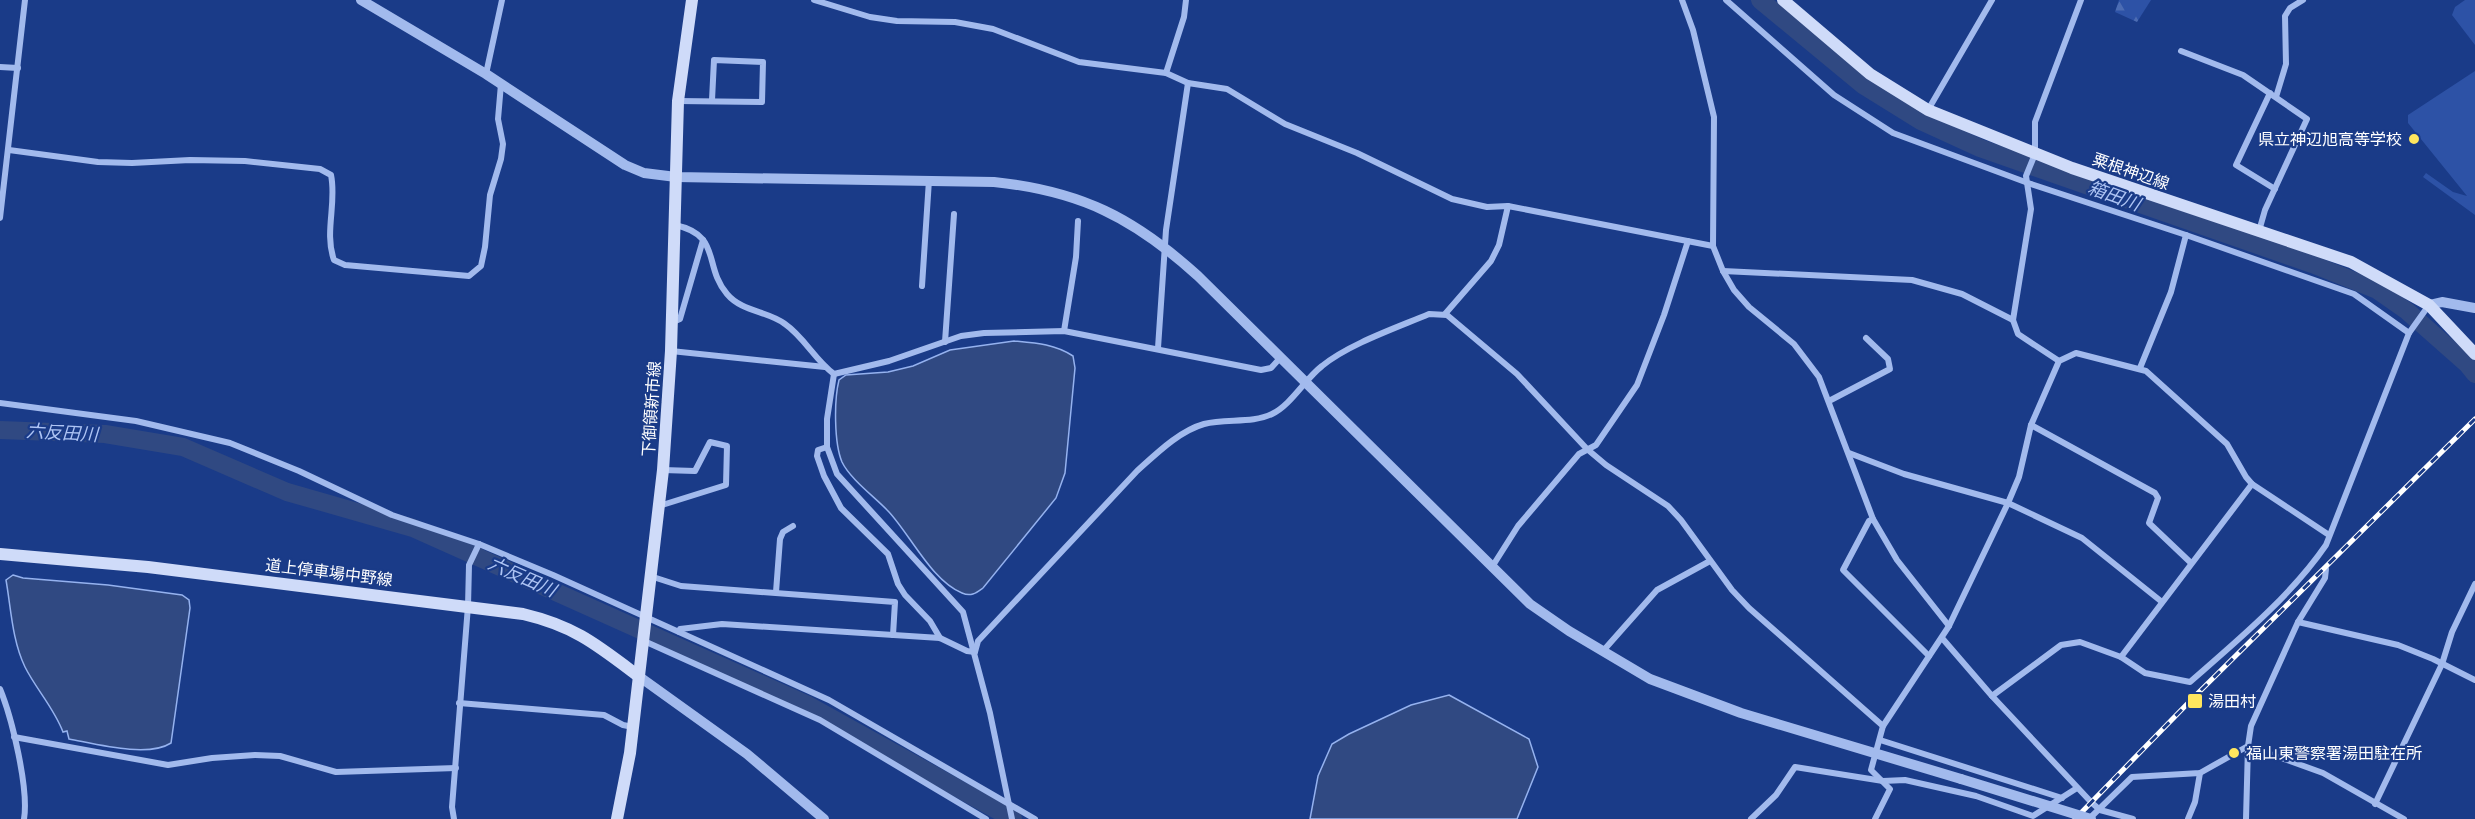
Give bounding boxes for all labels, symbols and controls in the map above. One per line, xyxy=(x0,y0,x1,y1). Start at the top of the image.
place label: 県立神辺旭高等学校 xyxy=(2258,128,2402,150)
marker: 県立神辺旭高等学校 xyxy=(2407,132,2421,146)
street label: 粟根神辺線 xyxy=(2090,148,2172,194)
water label: 箱田川 xyxy=(2085,175,2146,216)
street label: 下御領新市線 xyxy=(637,360,665,458)
water label: 六反田川 xyxy=(25,418,101,446)
water label: 六反田川 xyxy=(485,550,562,603)
street label: 道上停車場中野線 xyxy=(264,553,394,591)
place label: 湯田村 xyxy=(2208,690,2256,712)
marker: 湯田村 xyxy=(2186,692,2204,710)
place label: 福山東警察署湯田駐在所 xyxy=(2246,742,2422,764)
marker: 福山東警察署湯田駐在所 xyxy=(2227,746,2241,760)

